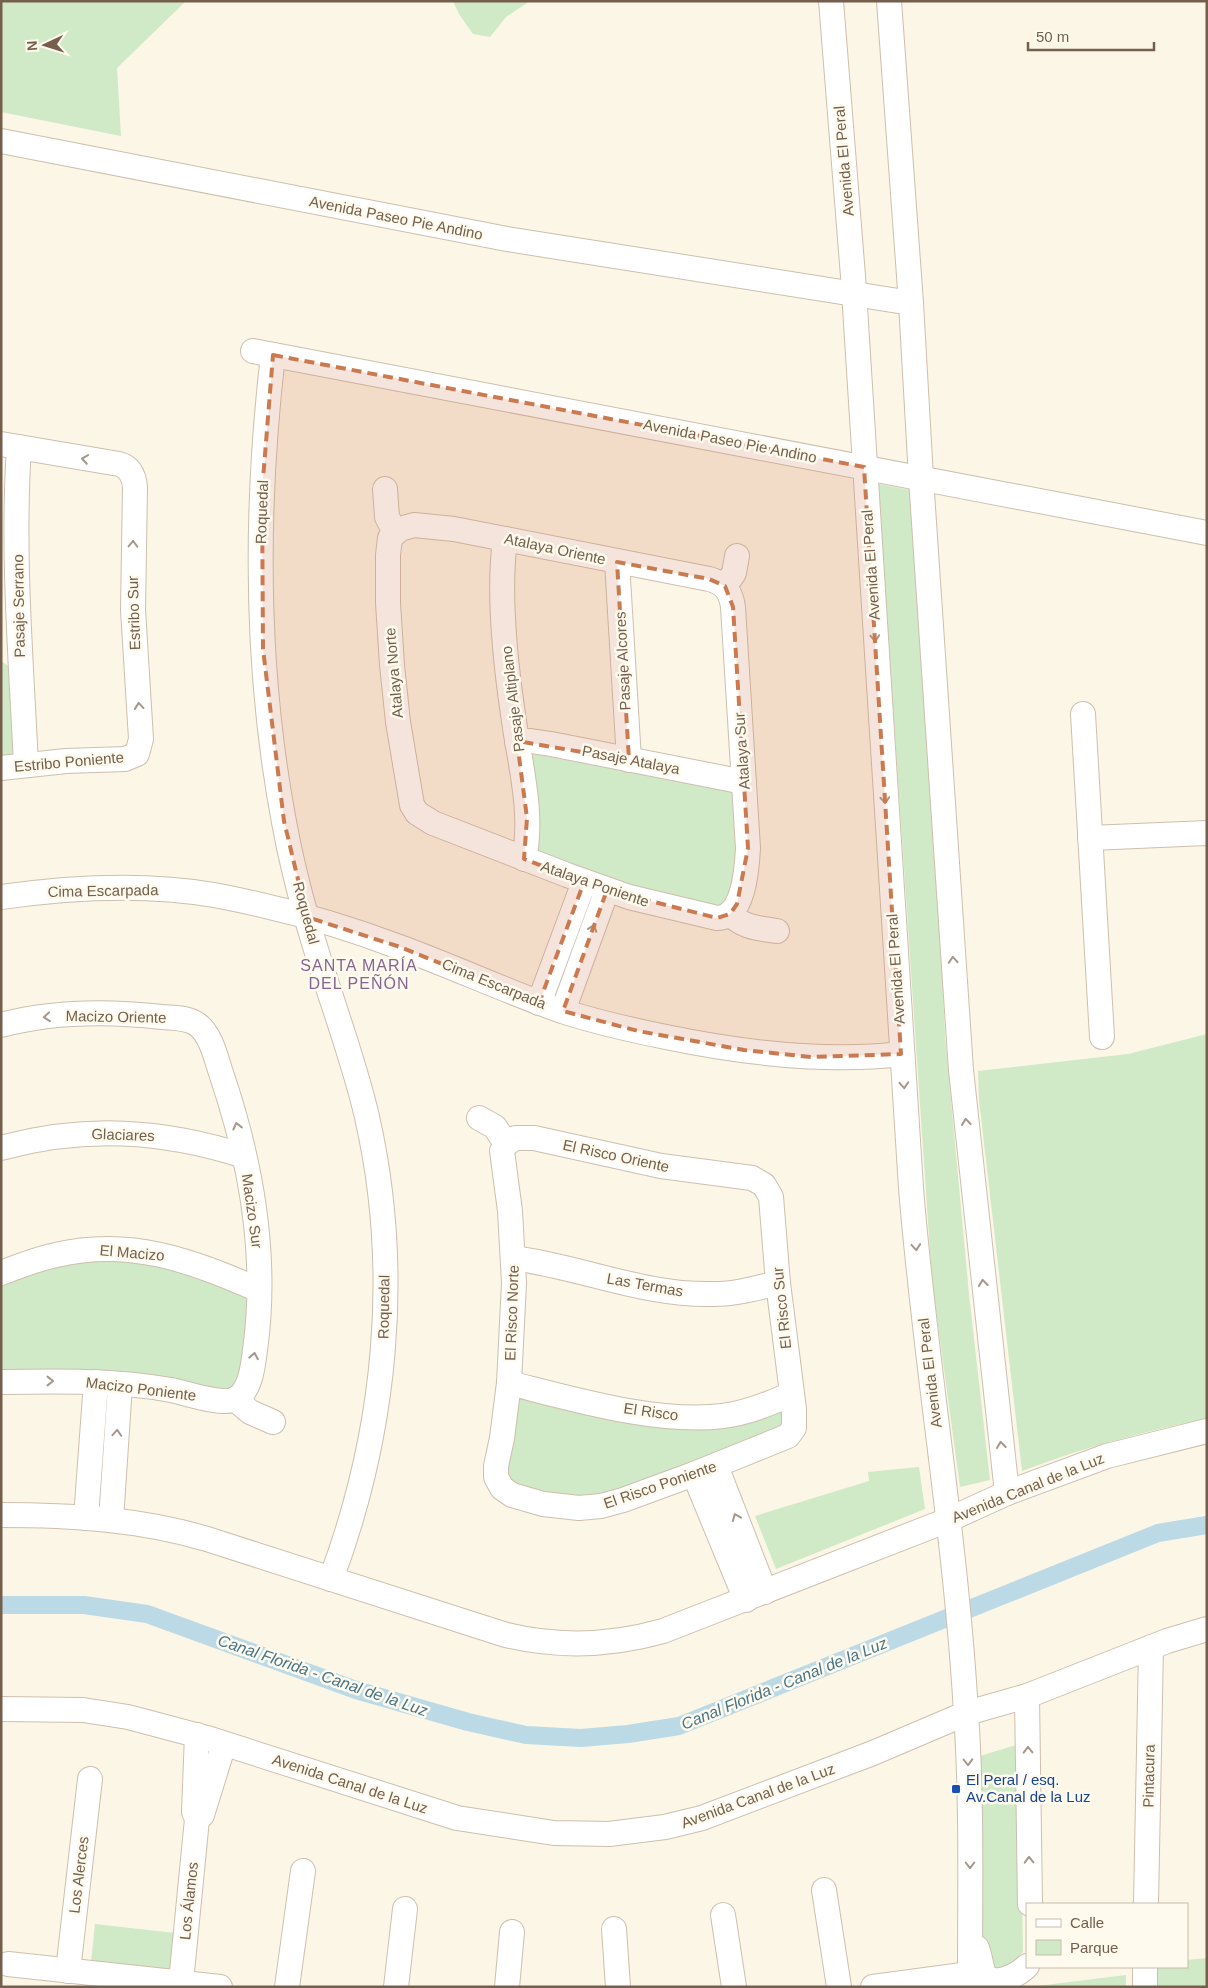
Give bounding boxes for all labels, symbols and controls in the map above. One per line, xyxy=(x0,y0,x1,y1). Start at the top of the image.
north arrow xyxy=(20,20,70,70)
scale bar xyxy=(1028,20,1154,52)
text: 50 m xyxy=(1036,28,1069,45)
text: N xyxy=(24,40,40,52)
street label: Avenida El Peral xyxy=(830,105,857,217)
street label: Avenida Paseo Pie Andino xyxy=(308,192,484,243)
street label: Avenida Paseo Pie Andino xyxy=(642,415,818,466)
one-way arrow xyxy=(80,454,89,464)
street label: Roquedal xyxy=(252,480,271,544)
street label: Avenida El Peral xyxy=(858,509,883,621)
street label: Atalaya Oriente xyxy=(503,529,607,568)
one-way arrow xyxy=(128,539,138,547)
street label: Pasaje Serrano xyxy=(9,554,28,658)
street label: Estribo Sur xyxy=(124,576,143,650)
street label: Pasaje Alcores xyxy=(611,611,634,711)
street label: Atalaya Norte xyxy=(381,627,406,719)
one-way arrow xyxy=(870,634,881,642)
street label: Pasaje Altiplano xyxy=(498,645,527,753)
one-way arrow xyxy=(134,702,145,710)
street label: Atalaya Sur xyxy=(730,712,753,790)
street label: Pasaje Atalaya xyxy=(581,742,682,777)
street label: Estribo Poniente xyxy=(13,748,125,775)
one-way arrow xyxy=(880,796,891,804)
street label: Atalaya Poniente xyxy=(539,857,652,910)
street label: Roquedal xyxy=(290,880,323,946)
street label: Cima Escarpada xyxy=(47,881,159,900)
street label: Avenida El Peral xyxy=(883,913,908,1025)
one-way arrow xyxy=(587,924,597,933)
street label: Cima Escarpada xyxy=(440,955,549,1012)
district label: SANTA MARÍA DEL PEÑÓN xyxy=(300,956,418,992)
one-way arrow xyxy=(948,956,959,964)
street label: Macizo Oriente xyxy=(65,1007,167,1026)
one-way arrow xyxy=(43,1011,51,1022)
one-way arrow xyxy=(898,1081,909,1089)
one-way arrow xyxy=(961,1117,972,1125)
one-way arrow xyxy=(232,1121,243,1130)
street label: Glaciares xyxy=(91,1125,155,1144)
street label: El Risco Oriente xyxy=(561,1136,671,1175)
street label: Macizo Sur xyxy=(239,1173,266,1249)
street label: El Macizo xyxy=(99,1241,165,1264)
one-way arrow xyxy=(910,1243,921,1251)
street label: El Risco Norte xyxy=(501,1265,522,1361)
street label: El Risco Sur xyxy=(769,1266,794,1350)
street label: Las Termas xyxy=(606,1269,685,1300)
street label: Roquedal xyxy=(374,1275,393,1339)
one-way arrow xyxy=(978,1279,989,1287)
street label: Avenida El Peral xyxy=(914,1317,945,1429)
one-way arrow xyxy=(249,1351,259,1360)
street label: Macizo Poniente xyxy=(85,1373,197,1404)
one-way arrow xyxy=(46,1376,54,1386)
street label: El Risco xyxy=(623,1399,679,1424)
one-way arrow xyxy=(111,1429,122,1437)
one-way arrow xyxy=(996,1441,1007,1449)
street label: Avenida Canal de la Luz xyxy=(949,1449,1106,1526)
street label: El Risco Poniente xyxy=(601,1457,719,1512)
one-way arrow xyxy=(732,1513,742,1522)
water label: Canal Florida - Canal de la Luz xyxy=(216,1632,430,1719)
water label: Canal Florida - Canal de la Luz xyxy=(679,1634,890,1733)
street label: Pintacura xyxy=(1139,1744,1158,1808)
one-way arrow xyxy=(1023,1745,1033,1753)
street label: Avenida Canal de la Luz xyxy=(270,1750,430,1817)
one-way arrow xyxy=(963,1758,974,1766)
street label: Avenida Canal de la Luz xyxy=(679,1760,837,1831)
place label: El Peral / esq. Av.Canal de la Luz xyxy=(966,1771,1091,1805)
marker: El Peral / esq. Av.Canal de la Luz xyxy=(950,1783,962,1795)
street label: Los Alerces xyxy=(65,1835,92,1914)
one-way arrow xyxy=(1024,1856,1034,1864)
street label: Los Álamos xyxy=(176,1861,201,1941)
one-way arrow xyxy=(965,1862,975,1869)
legend xyxy=(1026,1903,1188,1968)
text: Calle xyxy=(1070,1914,1104,1931)
text: Parque xyxy=(1070,1939,1118,1956)

